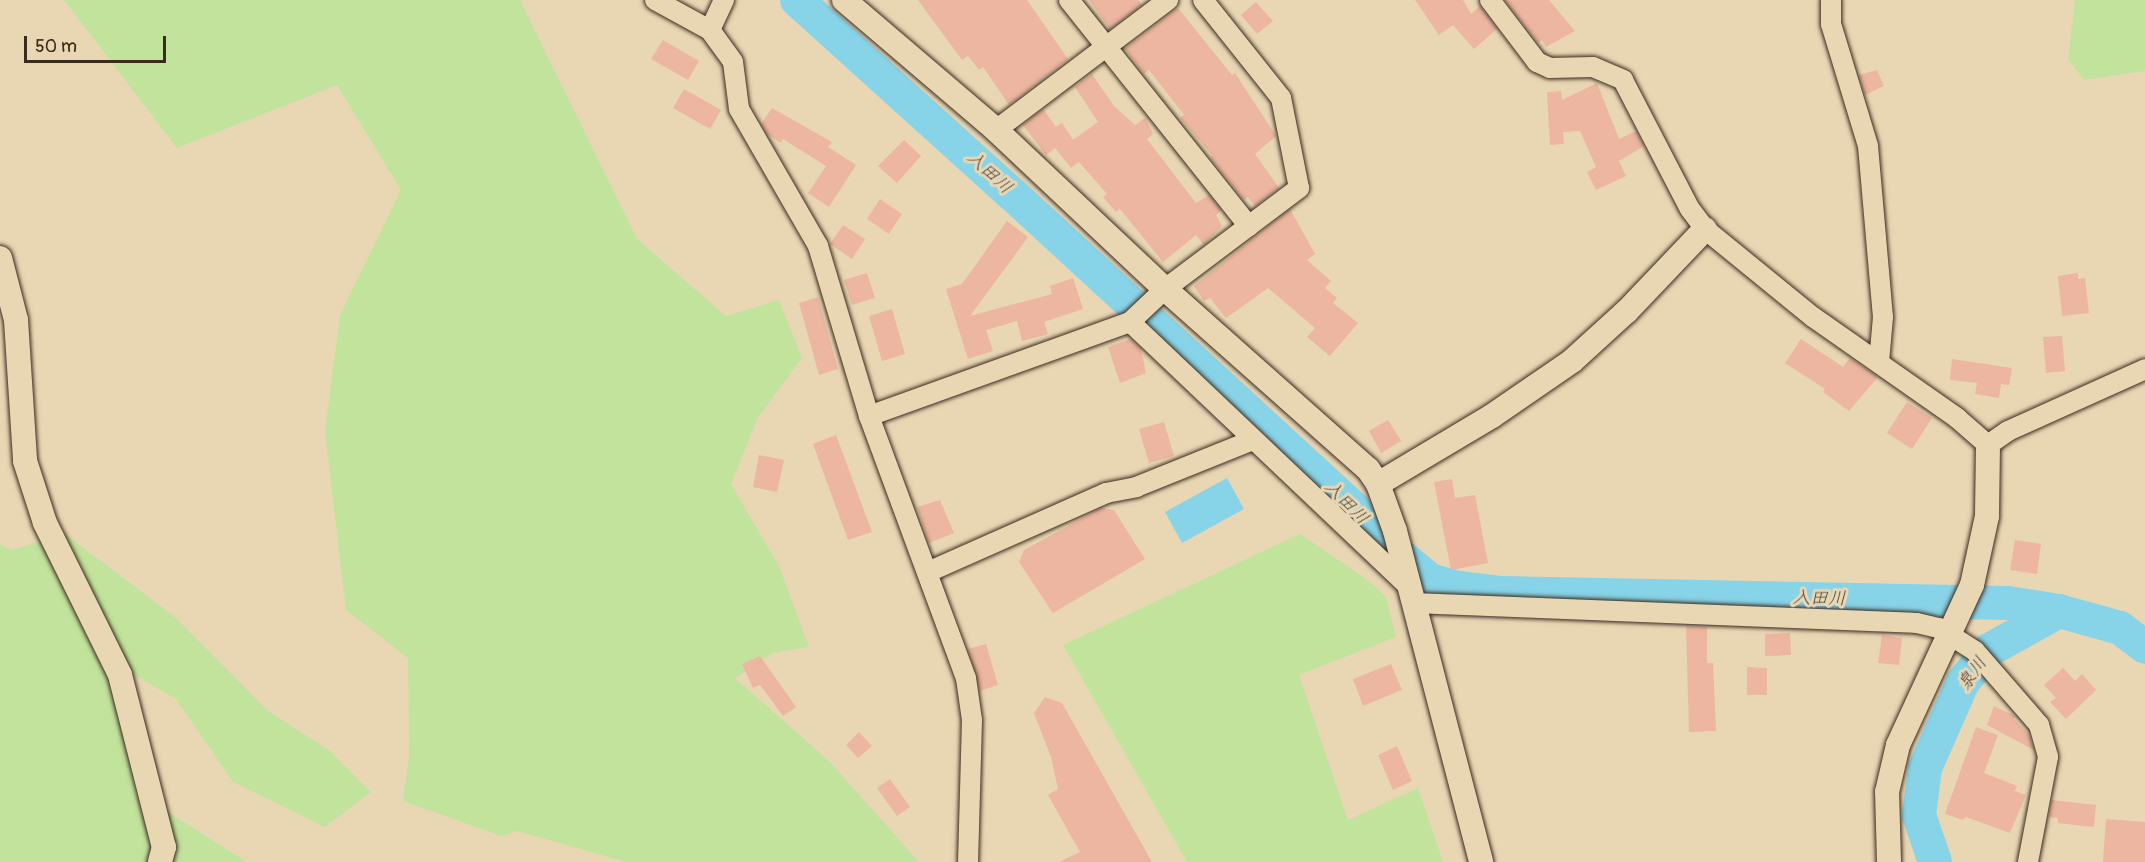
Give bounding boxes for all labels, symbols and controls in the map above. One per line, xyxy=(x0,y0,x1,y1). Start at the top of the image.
scale bar xyxy=(27,24,170,62)
text: 50 m xyxy=(35,35,77,58)
water label: 入田川 xyxy=(962,147,1016,199)
water label: 入田川 xyxy=(1319,476,1373,530)
water label: 入田川 xyxy=(1792,588,1846,610)
water label: 泉川 xyxy=(1954,653,1992,695)

